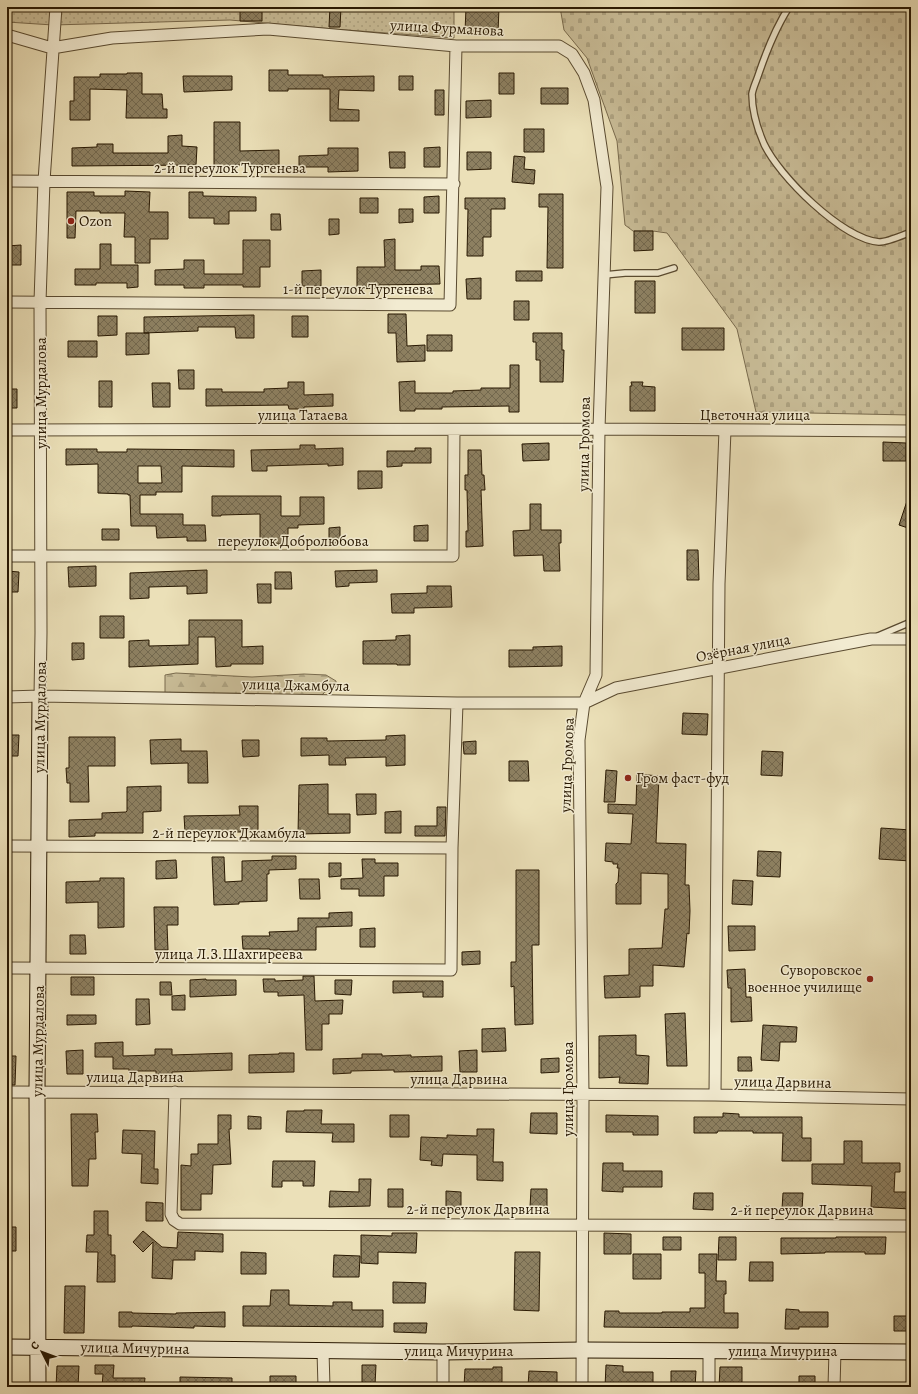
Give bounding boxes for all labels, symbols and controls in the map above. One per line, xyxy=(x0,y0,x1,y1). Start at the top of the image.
street label: улица Фурманова xyxy=(389,15,504,41)
street label: 2-й переулок Тургенева xyxy=(154,158,306,178)
place label: Ozon xyxy=(79,211,112,231)
marker: Ozon xyxy=(66,216,76,226)
street label: 1-й переулок Тургенева xyxy=(283,279,433,299)
street label: улица Мурдалова xyxy=(31,337,51,450)
street label: улица Громова xyxy=(573,396,595,493)
street label: улица Татаева xyxy=(257,405,348,425)
street label: Цветочная улица xyxy=(700,405,810,425)
street label: переулок Добролюбова xyxy=(217,531,369,551)
street label: Озёрная улица xyxy=(694,629,792,667)
street label: улица Мурдалова xyxy=(29,661,51,774)
street label: улица Джамбула xyxy=(241,674,350,696)
street label: улица Громова xyxy=(555,717,579,814)
place label: Гром фаст-фуд xyxy=(636,768,729,788)
marker: Гром фаст-фуд xyxy=(623,773,633,783)
street label: 2-й переулок Джамбула xyxy=(152,823,306,843)
street label: улица Л.З.Шахгиреева xyxy=(154,944,303,964)
place label: Суворовское военное училище xyxy=(747,960,862,997)
marker: Суворовское военное училище xyxy=(865,974,875,984)
street label: улица Мурдалова xyxy=(27,985,49,1098)
street label: улица Громова xyxy=(558,1041,578,1138)
street label: улица Дарвина xyxy=(85,1067,184,1087)
street label: улица Дарвина xyxy=(409,1069,508,1089)
street label: улица Дарвина xyxy=(733,1071,832,1093)
street label: 2-й переулок Дарвина xyxy=(406,1199,550,1219)
street label: 2-й переулок Дарвина xyxy=(730,1200,874,1220)
north arrow xyxy=(22,1332,62,1372)
street label: улица Мичурина xyxy=(79,1337,190,1359)
text: С xyxy=(27,1338,43,1353)
street label: улица Мичурина xyxy=(404,1341,514,1361)
street label: улица Мичурина xyxy=(728,1341,838,1361)

